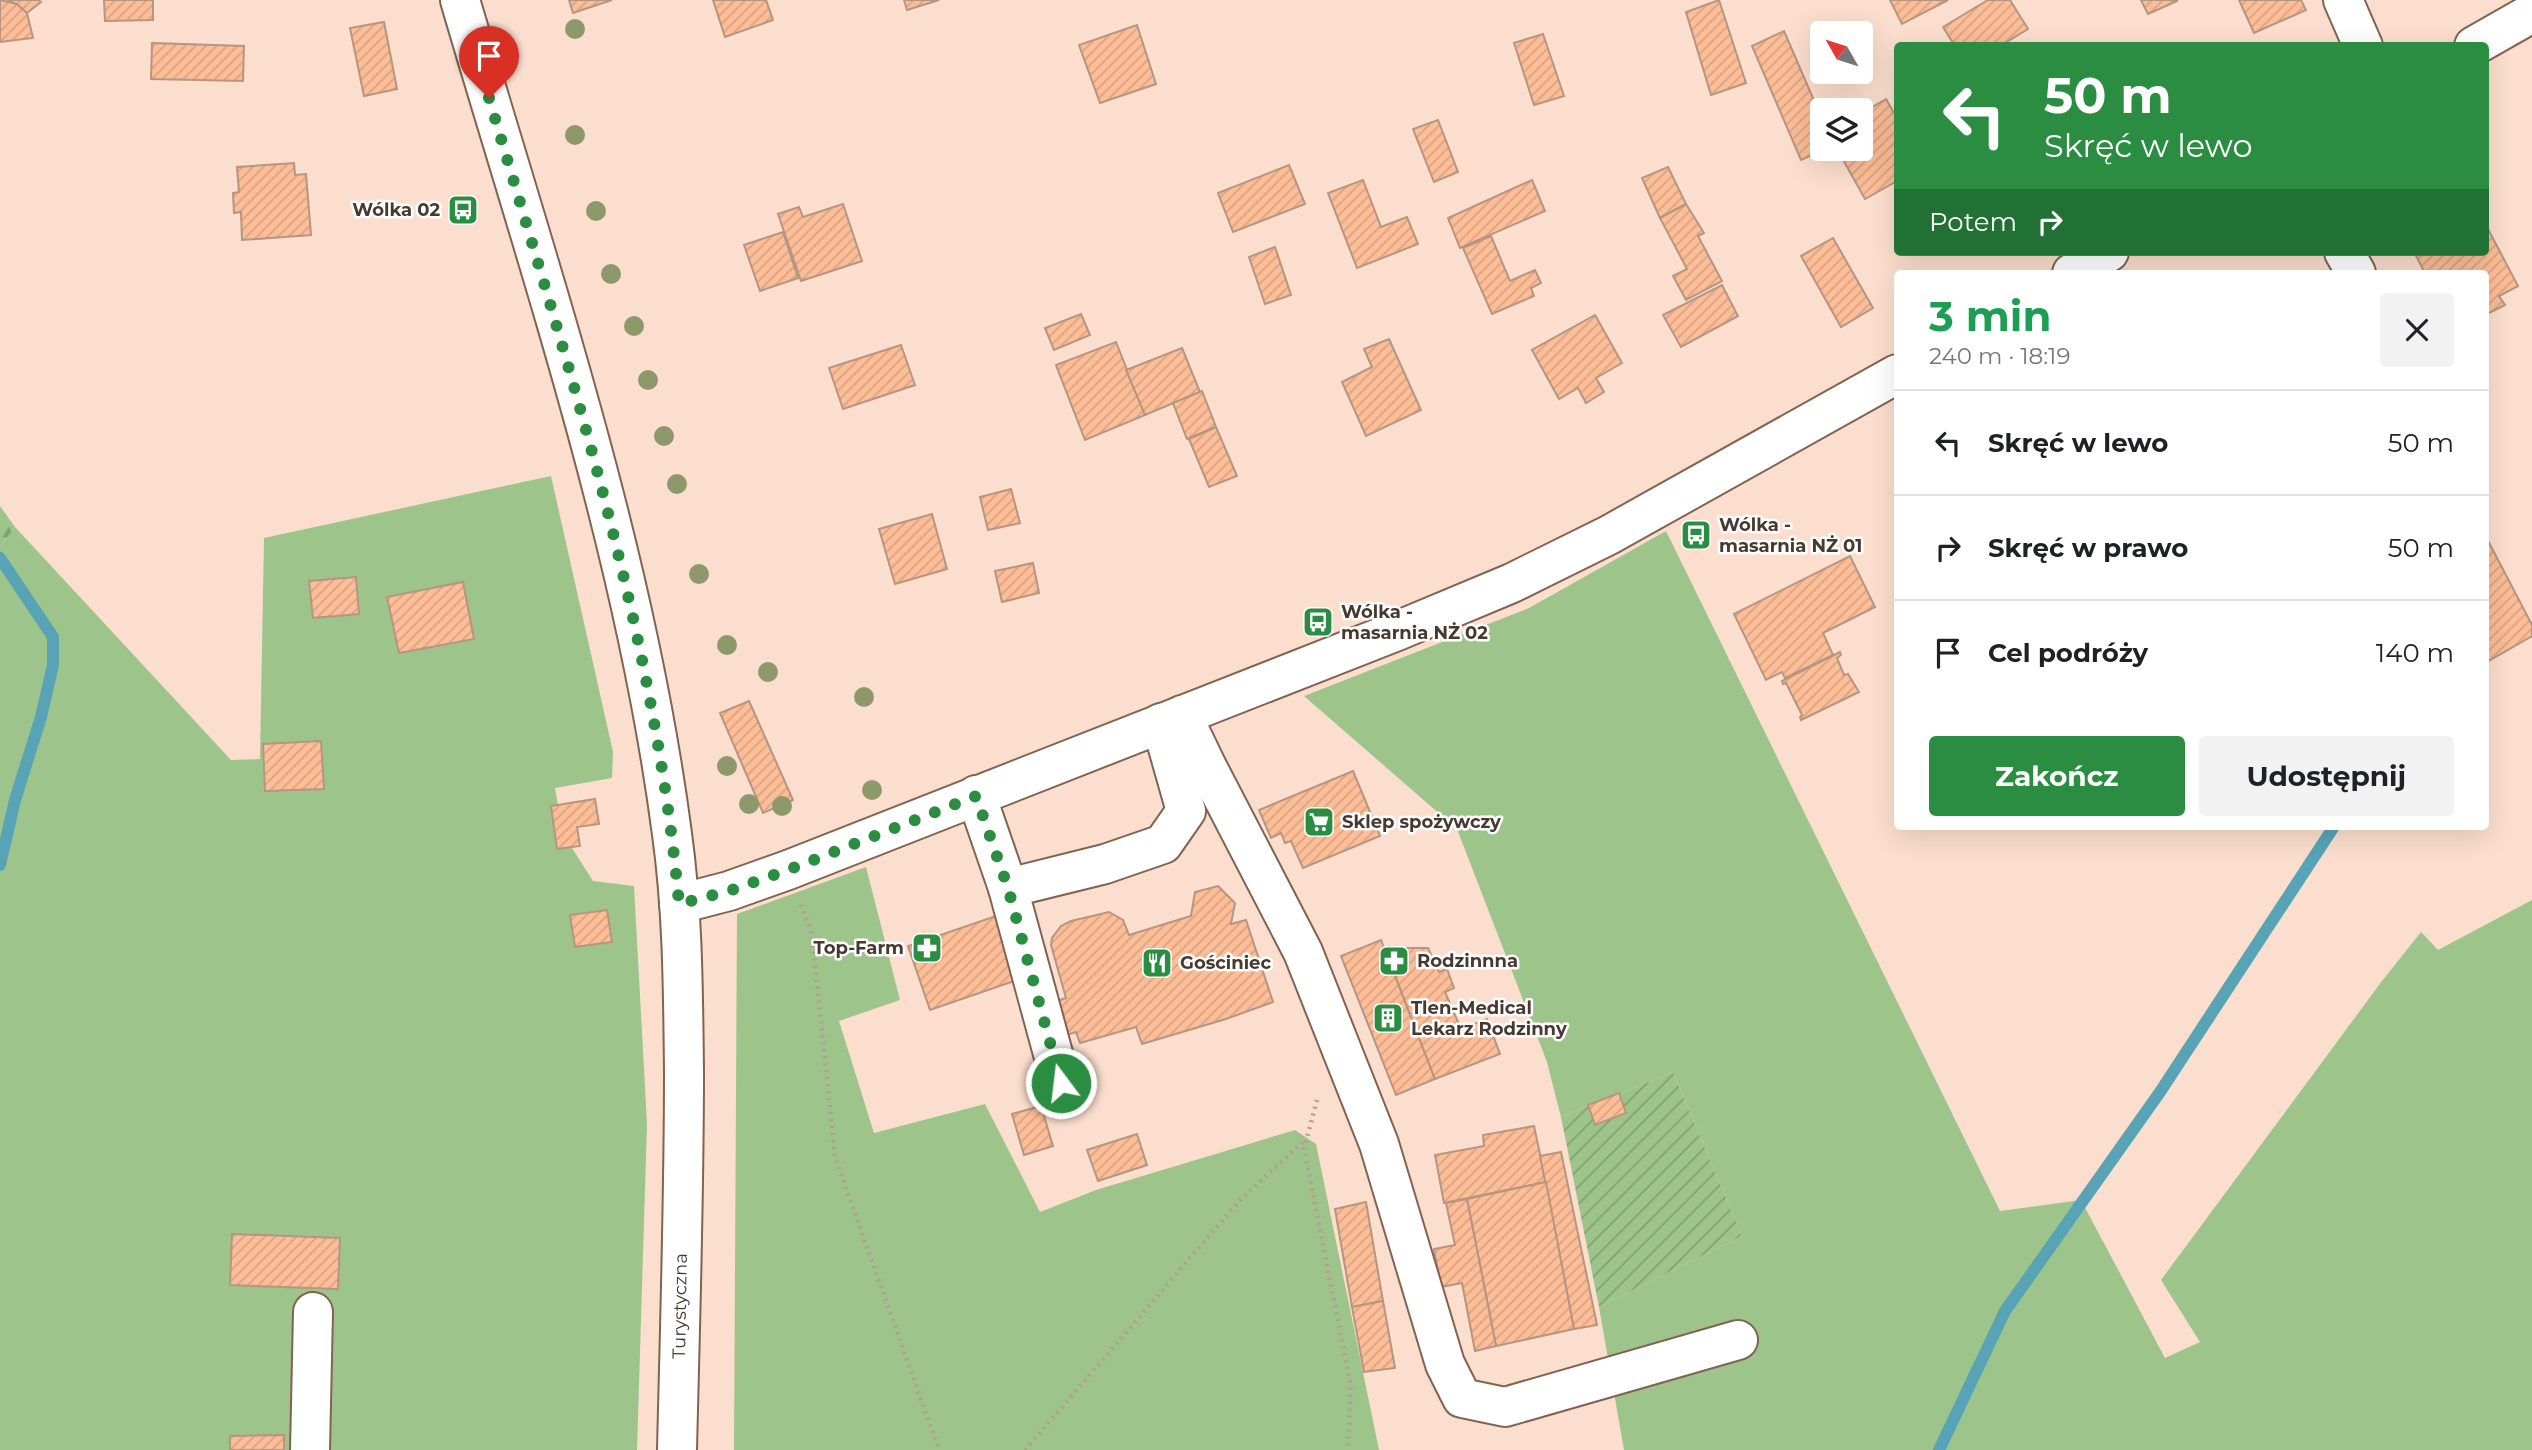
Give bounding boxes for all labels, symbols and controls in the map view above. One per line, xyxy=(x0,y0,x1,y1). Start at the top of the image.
north arrow xyxy=(1810,21,1872,84)
map controls xyxy=(1810,21,1873,161)
pin xyxy=(459,26,519,98)
icon: arrive xyxy=(470,37,508,75)
text: 50 m xyxy=(2044,66,2172,125)
icon: left xyxy=(1929,70,2020,161)
button: layers xyxy=(1810,98,1873,161)
text: Skręć w lewo xyxy=(2044,126,2253,165)
bus stop icon: Wólka 02 xyxy=(446,193,480,227)
place label: Wólka 02 xyxy=(352,199,440,221)
icon: right xyxy=(2031,203,2069,241)
text: Potem xyxy=(1929,206,2017,238)
text: 3 min xyxy=(1929,290,2051,342)
button: close xyxy=(2380,293,2454,367)
text: 240 m · 18:19 xyxy=(1929,342,2070,370)
icon: left xyxy=(1929,424,1967,462)
text: Skręć w lewo xyxy=(1988,427,2168,459)
text: 50 m xyxy=(2388,427,2454,459)
place label: Wólka - masarnia NŻ 01 xyxy=(1719,514,1862,557)
bus stop icon: Wólka - masarnia NŻ 01 xyxy=(1679,518,1713,552)
icon: right xyxy=(1929,529,1967,567)
text: Skręć w prawo xyxy=(1988,532,2188,564)
text: 50 m xyxy=(2388,532,2454,564)
place label: Wólka - masarnia NŻ 02 xyxy=(1341,601,1488,644)
bus stop icon: Wólka - masarnia NŻ 02 xyxy=(1301,605,1335,639)
icon: arrive xyxy=(1929,634,1967,672)
text: Cel podróży xyxy=(1988,637,2148,669)
text: 140 m xyxy=(2376,637,2454,669)
button: Zakończ xyxy=(1929,736,2185,816)
button: Udostępnij xyxy=(2199,736,2454,816)
supermarket icon: Sklep spożywczy xyxy=(1302,805,1336,839)
place label: Sklep spożywczy xyxy=(1342,811,1501,833)
pharmacy icon: Top-Farm xyxy=(910,931,944,965)
place label: Top-Farm xyxy=(814,937,904,959)
pharmacy icon: Rodzinnna xyxy=(1377,944,1411,978)
restaurant icon: Gościniec xyxy=(1140,946,1174,980)
place label: Rodzinnna xyxy=(1417,950,1518,972)
place label: Gościniec xyxy=(1180,952,1271,974)
place label: Tlen-Medical Lekarz Rodzinny xyxy=(1411,997,1567,1040)
building icon: Tlen-Medical Lekarz Rodzinny xyxy=(1371,1001,1405,1035)
position arrow xyxy=(1024,1046,1098,1120)
street label: Turystyczna xyxy=(668,1253,692,1359)

